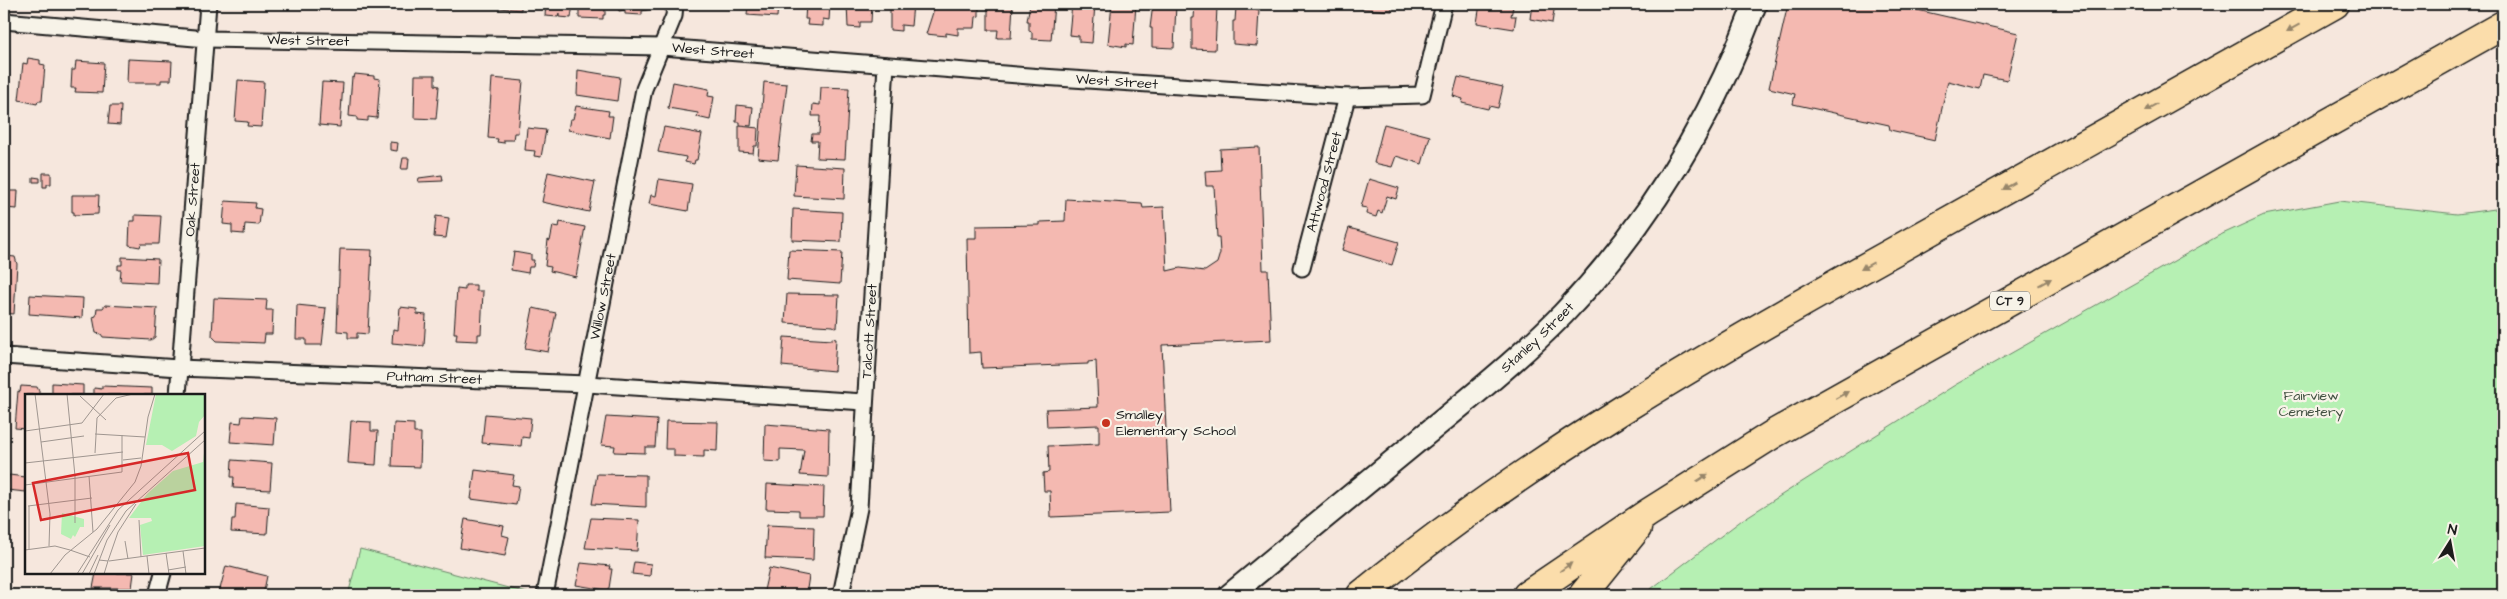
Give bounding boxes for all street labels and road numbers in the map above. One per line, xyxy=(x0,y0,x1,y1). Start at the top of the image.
street label: West Street xyxy=(267,30,350,52)
street label: West Street xyxy=(671,38,755,64)
street label: West Street xyxy=(1075,69,1159,95)
street label: Attwood Street xyxy=(1302,129,1348,234)
street label: Oak Street xyxy=(180,162,206,237)
street label: Willow Street xyxy=(585,251,622,342)
street label: Talcott Street xyxy=(857,283,883,379)
road number: CT 9 xyxy=(1990,292,2030,310)
street label: Stanley Street xyxy=(1496,298,1579,378)
street label: Putnam Street xyxy=(386,366,483,390)

